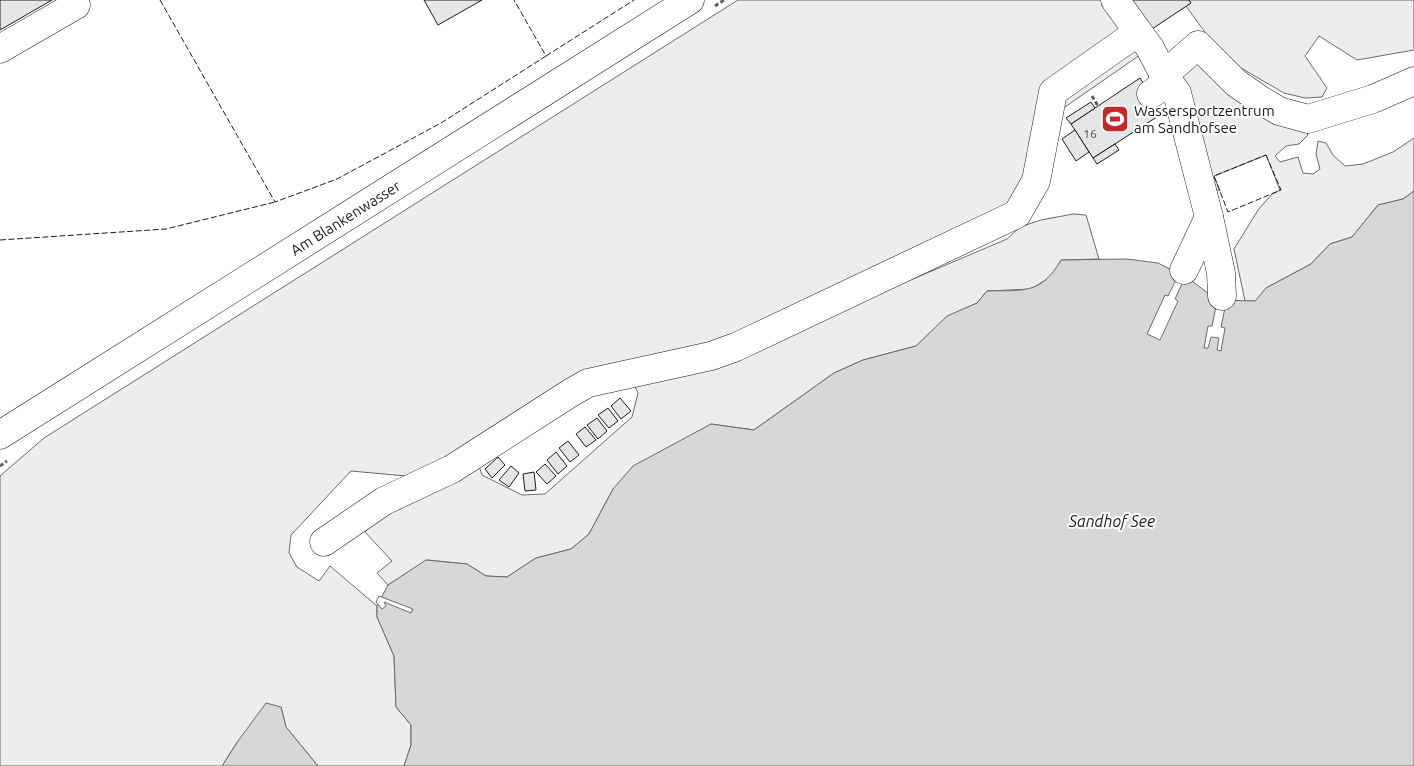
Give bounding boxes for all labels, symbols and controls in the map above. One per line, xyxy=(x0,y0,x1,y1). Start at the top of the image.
place label: Wassersportzentrum am Sandhofsee xyxy=(1134,102,1275,136)
sports icon: Wassersportzentrum am Sandhofsee xyxy=(1100,104,1130,134)
house number: 16 xyxy=(1083,127,1097,140)
street label: Am Blankenwasser xyxy=(287,176,403,258)
water label: Sandhof See xyxy=(1068,512,1155,530)

